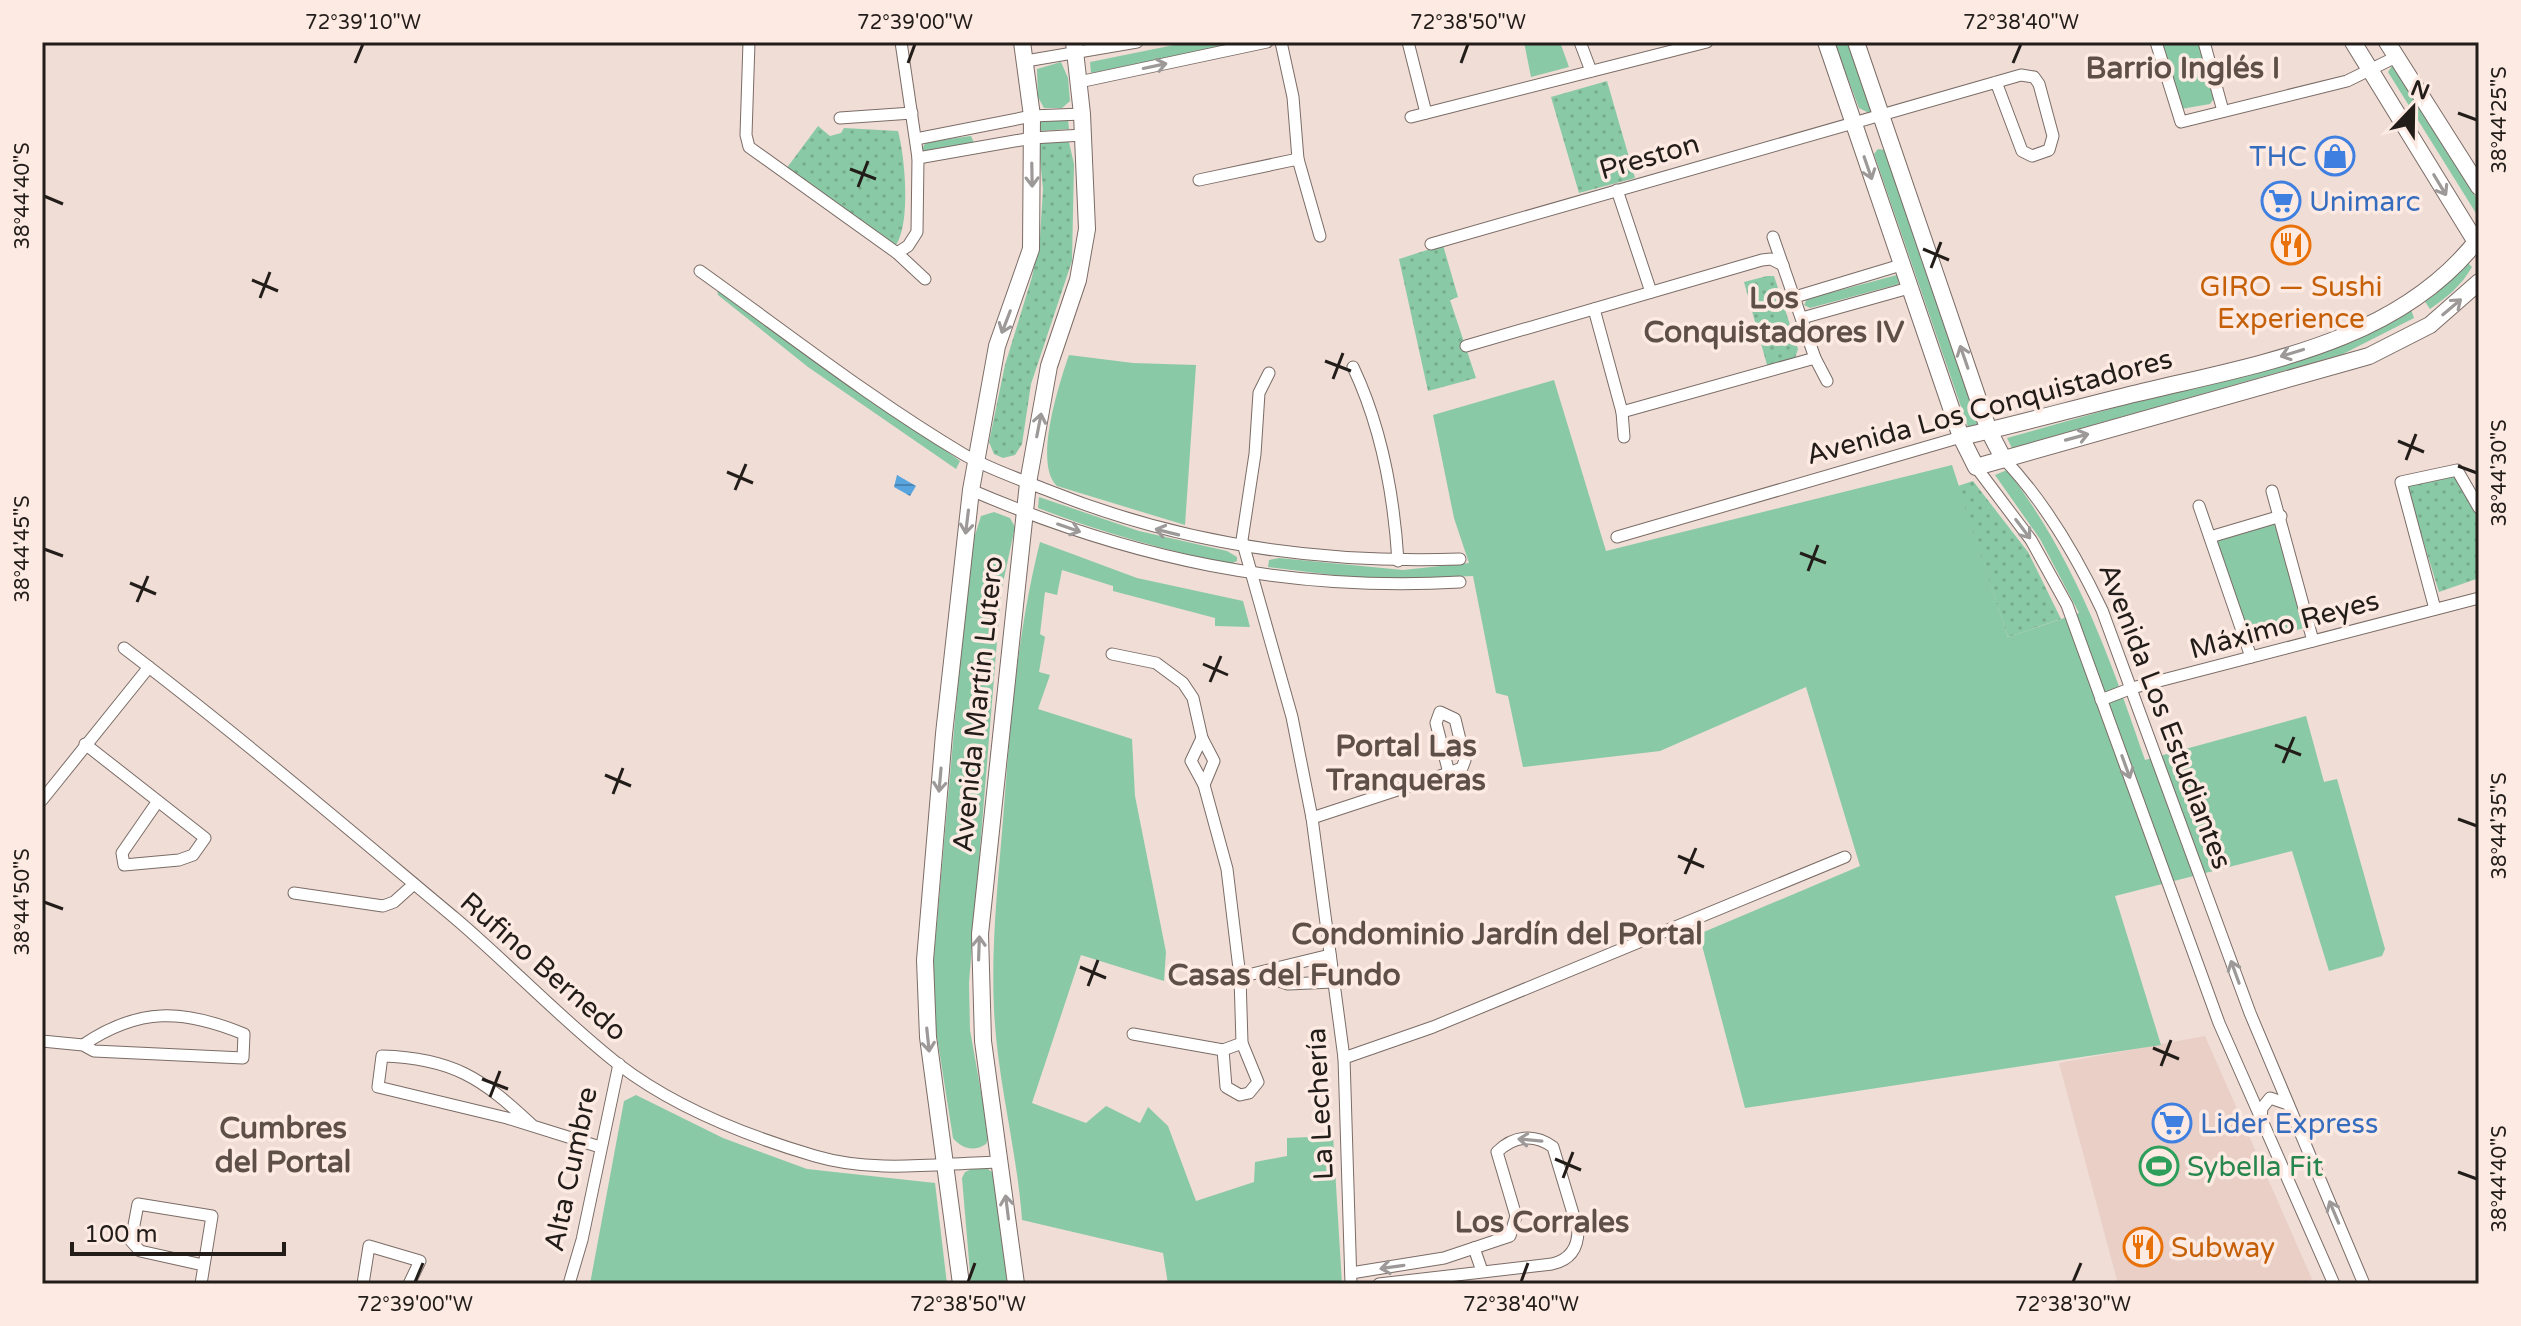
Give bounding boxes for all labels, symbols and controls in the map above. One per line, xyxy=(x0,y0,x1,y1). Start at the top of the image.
text: 72°39'10"W xyxy=(305,11,421,35)
text: 72°39'00"W xyxy=(857,11,973,35)
text: 72°38'50"W xyxy=(1410,11,1526,35)
text: 72°38'40"W xyxy=(1963,11,2079,35)
district label: Barrio Inglés I xyxy=(2086,50,2280,87)
one-way arrow xyxy=(1142,58,1168,73)
text: 38°44'25"S xyxy=(2488,66,2512,174)
north arrow xyxy=(2373,68,2453,148)
text: N xyxy=(2407,75,2433,106)
street label: Preston xyxy=(1595,126,1703,187)
shop icon: THC xyxy=(2314,135,2356,177)
place label: THC xyxy=(2249,140,2307,174)
text: 38°44'40"S xyxy=(11,142,35,250)
one-way arrow xyxy=(1861,155,1876,180)
one-way arrow xyxy=(1024,161,1040,188)
one-way arrow xyxy=(2433,173,2449,196)
supermarket icon: Unimarc xyxy=(2260,180,2302,222)
place label: Unimarc xyxy=(2309,185,2420,219)
restaurant icon: GIRO — Sushi Experience xyxy=(2270,224,2312,266)
place label: GIRO — Sushi Experience xyxy=(2200,270,2382,336)
district label: Los Conquistadores IV xyxy=(1644,280,1905,351)
one-way arrow xyxy=(2441,298,2462,316)
one-way arrow xyxy=(998,310,1012,334)
street label: Avenida Los Conquistadores xyxy=(1802,342,2176,472)
one-way arrow xyxy=(1955,345,1970,370)
one-way arrow xyxy=(2280,346,2306,361)
one-way arrow xyxy=(1033,412,1048,438)
text: 38°44'30"S xyxy=(2488,419,2512,527)
one-way arrow xyxy=(2064,429,2090,444)
text: 38°44'45"S xyxy=(11,495,35,603)
one-way arrow xyxy=(959,508,974,535)
one-way arrow xyxy=(2014,518,2031,539)
one-way arrow xyxy=(1057,522,1082,537)
one-way arrow xyxy=(1155,523,1180,538)
street label: Avenida Martín Lutero xyxy=(946,554,1010,854)
street label: Avenida Los Estudiantes xyxy=(2091,559,2239,874)
street label: Máximo Reyes xyxy=(2186,583,2383,667)
district label: Portal Las Tranqueras xyxy=(1325,728,1486,799)
one-way arrow xyxy=(2119,754,2134,779)
one-way arrow xyxy=(932,766,947,793)
text: 38°44'35"S xyxy=(2488,772,2512,880)
text: 38°44'50"S xyxy=(11,848,35,956)
street label: Rufino Bernedo xyxy=(453,885,634,1048)
district label: Condominio Jardín del Portal xyxy=(1291,916,1703,953)
one-way arrow xyxy=(972,935,987,962)
district label: Casas del Fundo xyxy=(1167,957,1401,994)
one-way arrow xyxy=(2227,960,2241,985)
one-way arrow xyxy=(921,1026,936,1052)
street label: La Lechería xyxy=(1299,1027,1341,1181)
street label: Alta Cumbre xyxy=(537,1084,605,1254)
supermarket icon: Lider Express xyxy=(2151,1102,2193,1144)
place label: Lider Express xyxy=(2200,1107,2378,1141)
district label: Cumbres del Portal xyxy=(215,1110,351,1181)
text: 38°44'40"S xyxy=(2488,1125,2512,1233)
one-way arrow xyxy=(1518,1132,1544,1147)
sports icon: Sybella Fit xyxy=(2138,1145,2180,1187)
place label: Sybella Fit xyxy=(2187,1150,2324,1184)
one-way arrow xyxy=(999,1194,1014,1220)
one-way arrow xyxy=(2325,1200,2340,1225)
district label: Los Corrales xyxy=(1454,1204,1630,1241)
scale bar xyxy=(72,1206,284,1256)
text: 100 m xyxy=(84,1220,158,1249)
restaurant icon: Subway xyxy=(2122,1226,2164,1268)
place label: Subway xyxy=(2171,1231,2275,1265)
one-way arrow xyxy=(1380,1260,1406,1275)
text: 72°39'00"W xyxy=(357,1293,473,1317)
text: 72°38'50"W xyxy=(910,1293,1026,1317)
text: 72°38'40"W xyxy=(1463,1293,1579,1317)
text: 72°38'30"W xyxy=(2015,1293,2131,1317)

